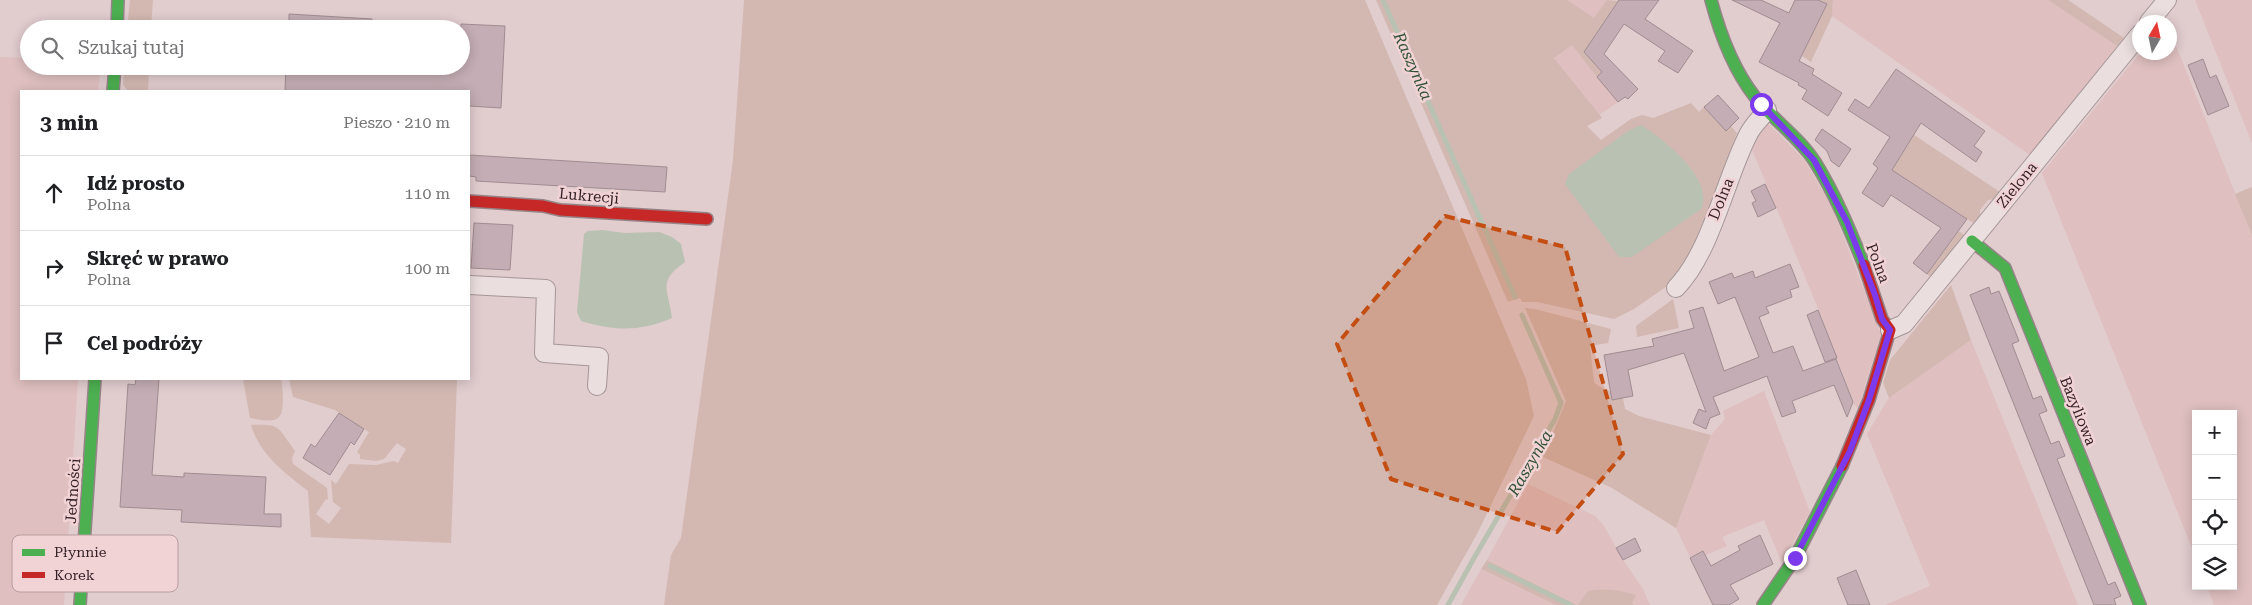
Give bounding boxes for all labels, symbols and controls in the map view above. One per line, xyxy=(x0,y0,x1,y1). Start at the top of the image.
north arrow xyxy=(2132,15,2177,60)
search box xyxy=(20,20,470,75)
water label: Raszynka xyxy=(1389,28,1437,103)
icon: search xyxy=(38,34,66,62)
text: Szukaj tutaj xyxy=(78,36,185,59)
route start xyxy=(1750,93,1773,116)
text: 3 min xyxy=(40,111,98,135)
text: Pieszo · 210 m xyxy=(343,113,450,132)
street label: Zielona xyxy=(1993,158,2041,212)
text: Idź prosto xyxy=(87,172,185,195)
street label: Dolna xyxy=(1705,176,1737,222)
icon: ahead xyxy=(40,179,68,207)
text: 110 m xyxy=(404,184,450,203)
street label: Lukrecji xyxy=(558,184,620,208)
text: Polna xyxy=(87,195,131,214)
street label: Polna xyxy=(1862,241,1894,285)
text: Skręć w prawo xyxy=(87,247,229,270)
icon: right xyxy=(40,254,68,282)
text: 100 m xyxy=(404,259,450,278)
text: Polna xyxy=(87,270,131,289)
icon: arrive xyxy=(40,329,68,357)
text: Cel podróży xyxy=(87,332,202,355)
street label: Bazyliowa xyxy=(2056,374,2100,448)
map controls xyxy=(2192,410,2237,590)
button: + xyxy=(2192,410,2237,455)
water label: Raszynka xyxy=(1503,427,1557,500)
button: − xyxy=(2192,455,2237,500)
street label: Jedności xyxy=(62,458,84,524)
button: locate xyxy=(2192,500,2237,545)
legend xyxy=(12,535,178,592)
text: Płynnie xyxy=(54,544,107,560)
button: layers xyxy=(2192,545,2237,590)
route end xyxy=(1784,547,1807,570)
text: Korek xyxy=(54,567,95,583)

